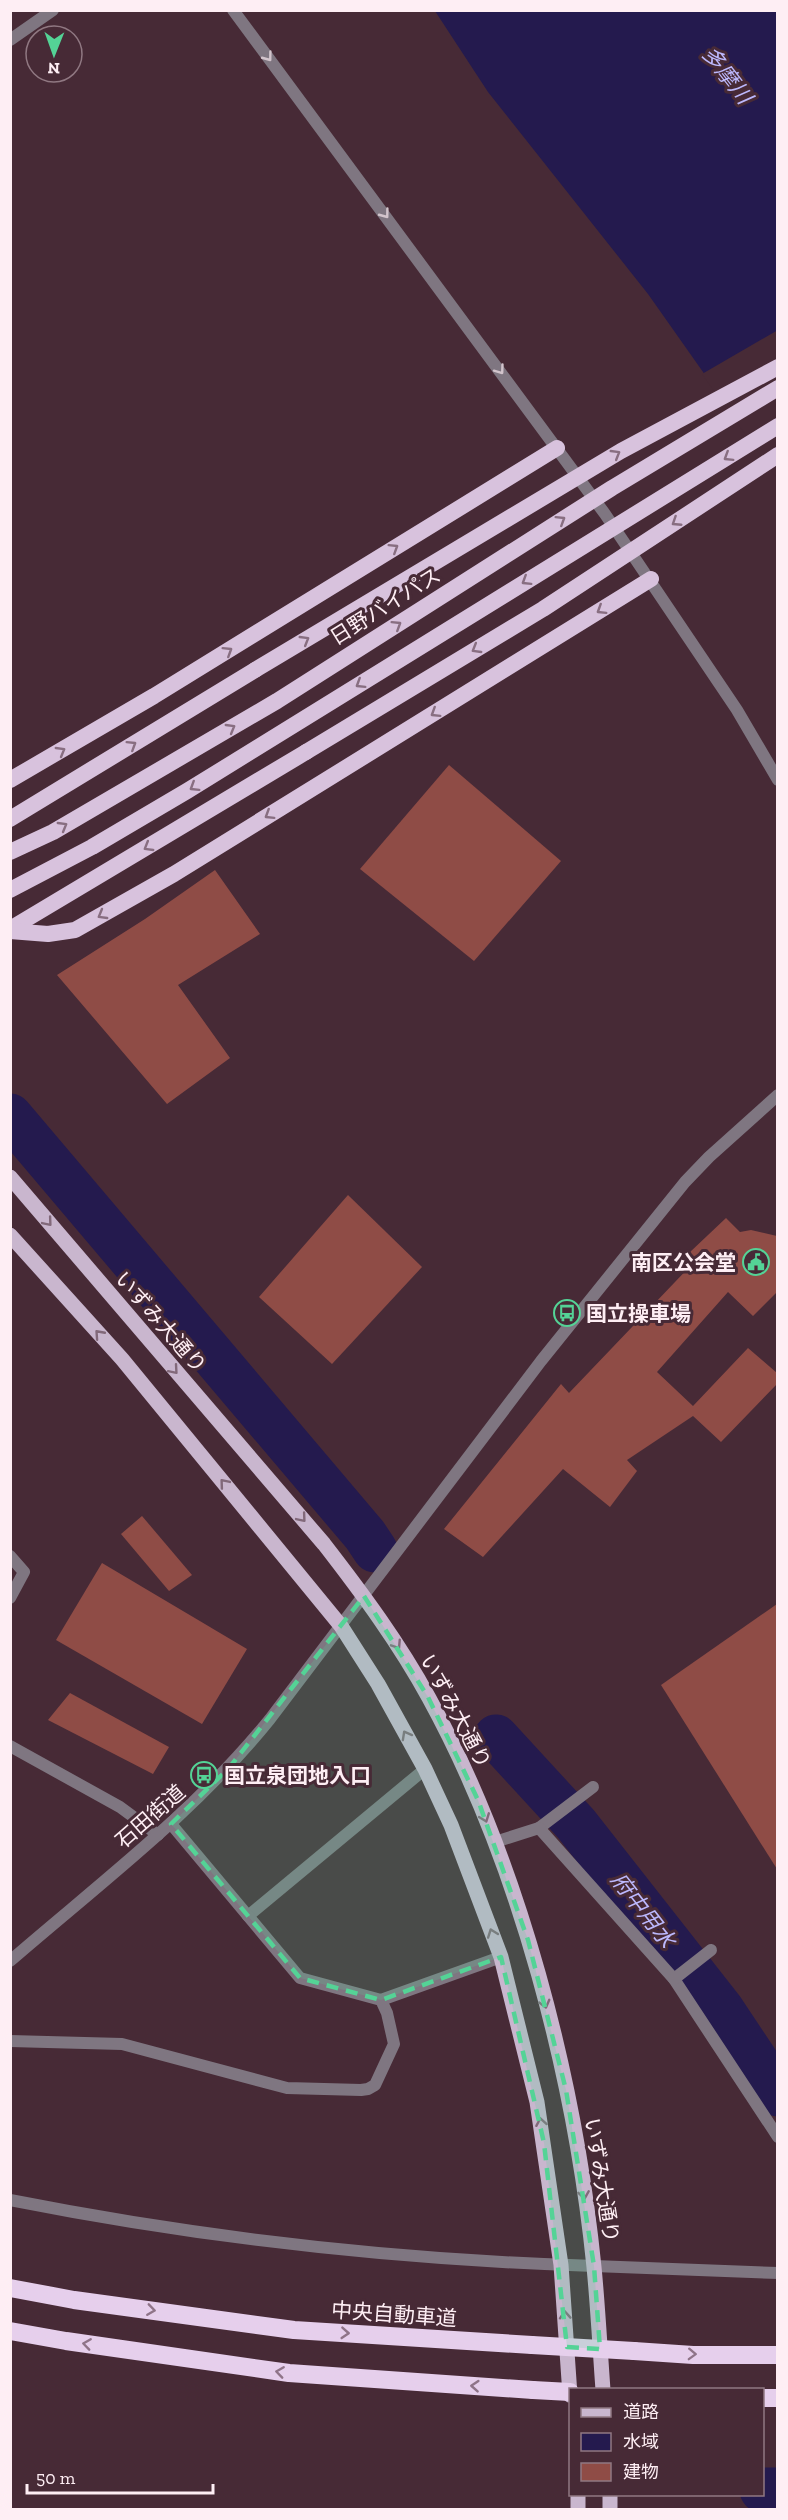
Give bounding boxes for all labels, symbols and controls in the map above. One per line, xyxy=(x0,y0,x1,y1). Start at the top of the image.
north arrow xyxy=(24,24,84,84)
water label: 多摩川 xyxy=(696,41,759,111)
one-way arrow xyxy=(260,51,271,62)
text: N xyxy=(47,59,60,78)
one-way arrow xyxy=(377,207,388,218)
one-way arrow xyxy=(493,364,504,375)
one-way arrow xyxy=(610,449,620,461)
one-way arrow xyxy=(724,450,734,462)
one-way arrow xyxy=(672,515,683,526)
one-way arrow xyxy=(555,516,565,528)
one-way arrow xyxy=(387,544,398,555)
street label: 日野バイパス xyxy=(325,562,445,650)
one-way arrow xyxy=(522,574,532,586)
one-way arrow xyxy=(597,603,607,615)
one-way arrow xyxy=(390,621,401,632)
one-way arrow xyxy=(299,636,309,648)
one-way arrow xyxy=(472,642,482,654)
one-way arrow xyxy=(222,646,232,658)
one-way arrow xyxy=(356,676,366,688)
one-way arrow xyxy=(431,705,441,717)
one-way arrow xyxy=(225,724,235,735)
one-way arrow xyxy=(126,741,136,753)
one-way arrow xyxy=(55,746,65,758)
one-way arrow xyxy=(190,779,200,791)
one-way arrow xyxy=(265,807,275,819)
one-way arrow xyxy=(57,822,67,833)
one-way arrow xyxy=(144,840,154,851)
one-way arrow xyxy=(98,908,108,919)
one-way arrow xyxy=(41,1215,52,1226)
public building icon: 南区公会堂 xyxy=(741,1247,771,1277)
place label: 南区公会堂 xyxy=(631,1250,736,1275)
street label: いずみ大通り xyxy=(110,1266,212,1378)
bus stop icon: 国立操車場 xyxy=(552,1298,582,1328)
place label: 国立操車場 xyxy=(586,1301,691,1326)
one-way arrow xyxy=(95,1330,106,1341)
one-way arrow xyxy=(167,1363,178,1374)
one-way arrow xyxy=(221,1479,232,1490)
one-way arrow xyxy=(295,1511,306,1522)
one-way arrow xyxy=(389,1639,401,1649)
street label: いずみ大通り xyxy=(415,1650,497,1772)
one-way arrow xyxy=(402,1731,414,1742)
bus stop icon: 国立泉団地入口 xyxy=(189,1760,219,1790)
place label: 国立泉団地入口 xyxy=(224,1763,371,1788)
street label: 石田街道 xyxy=(110,1779,190,1853)
one-way arrow xyxy=(478,1812,491,1823)
water label: 府中用水 xyxy=(605,1867,682,1955)
one-way arrow xyxy=(487,1928,500,1939)
one-way arrow xyxy=(538,1998,550,2009)
street label: いずみ大通り xyxy=(580,2116,624,2244)
one-way arrow xyxy=(535,2117,548,2127)
one-way arrow xyxy=(577,2190,589,2199)
street label: 中央自動車道 xyxy=(330,2297,458,2331)
one-way arrow xyxy=(147,2304,156,2316)
one-way arrow xyxy=(559,2311,572,2320)
one-way arrow xyxy=(340,2327,349,2340)
one-way arrow xyxy=(83,2339,92,2351)
one-way arrow xyxy=(688,2348,697,2361)
one-way arrow xyxy=(276,2366,285,2379)
one-way arrow xyxy=(470,2380,479,2393)
legend xyxy=(569,2388,764,2496)
text: 道路 xyxy=(623,2401,659,2423)
text: 水域 xyxy=(623,2431,659,2453)
scale bar xyxy=(27,2457,213,2495)
text: 建物 xyxy=(623,2461,659,2483)
text: 50 m xyxy=(36,2467,76,2489)

